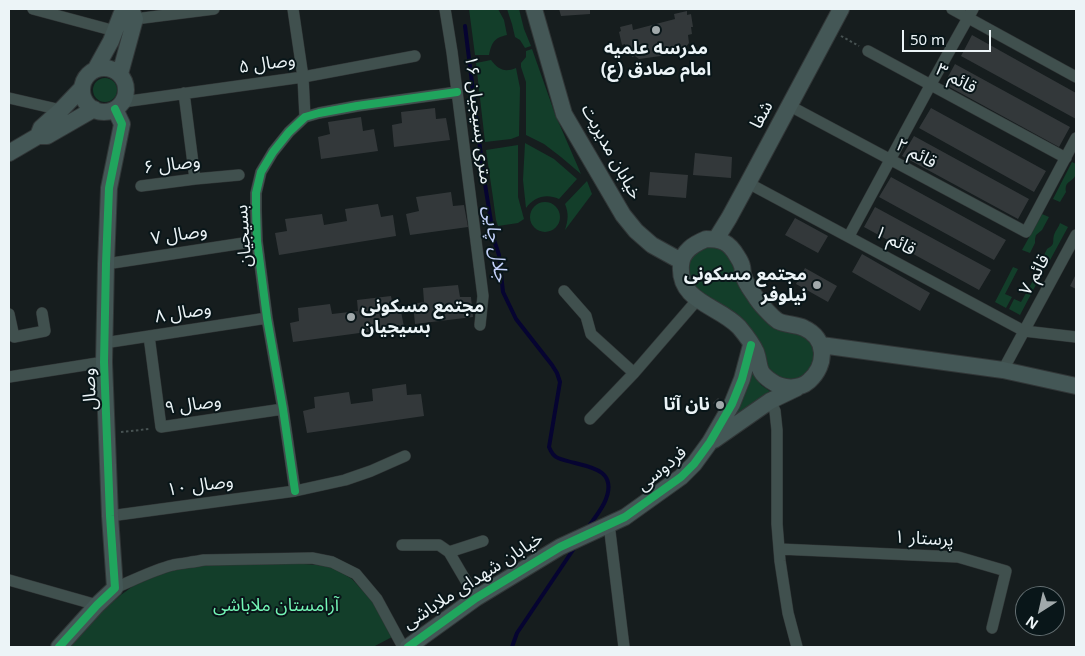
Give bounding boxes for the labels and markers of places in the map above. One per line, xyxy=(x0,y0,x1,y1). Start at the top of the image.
marker: مدرسه علمیه امام صادق (ع) xyxy=(650,24,662,36)
place label: مدرسه علمیه امام صادق (ع) xyxy=(601,38,711,80)
place label: مجتمع مسکونی نیلوفر xyxy=(684,264,807,306)
marker: مجتمع مسکونی نیلوفر xyxy=(811,279,823,291)
place label: مجتمع مسکونی بسیجیان xyxy=(361,296,484,338)
marker: مجتمع مسکونی بسیجیان xyxy=(345,311,357,323)
place label: نان آتا xyxy=(663,394,710,416)
marker: نان آتا xyxy=(714,399,726,411)

